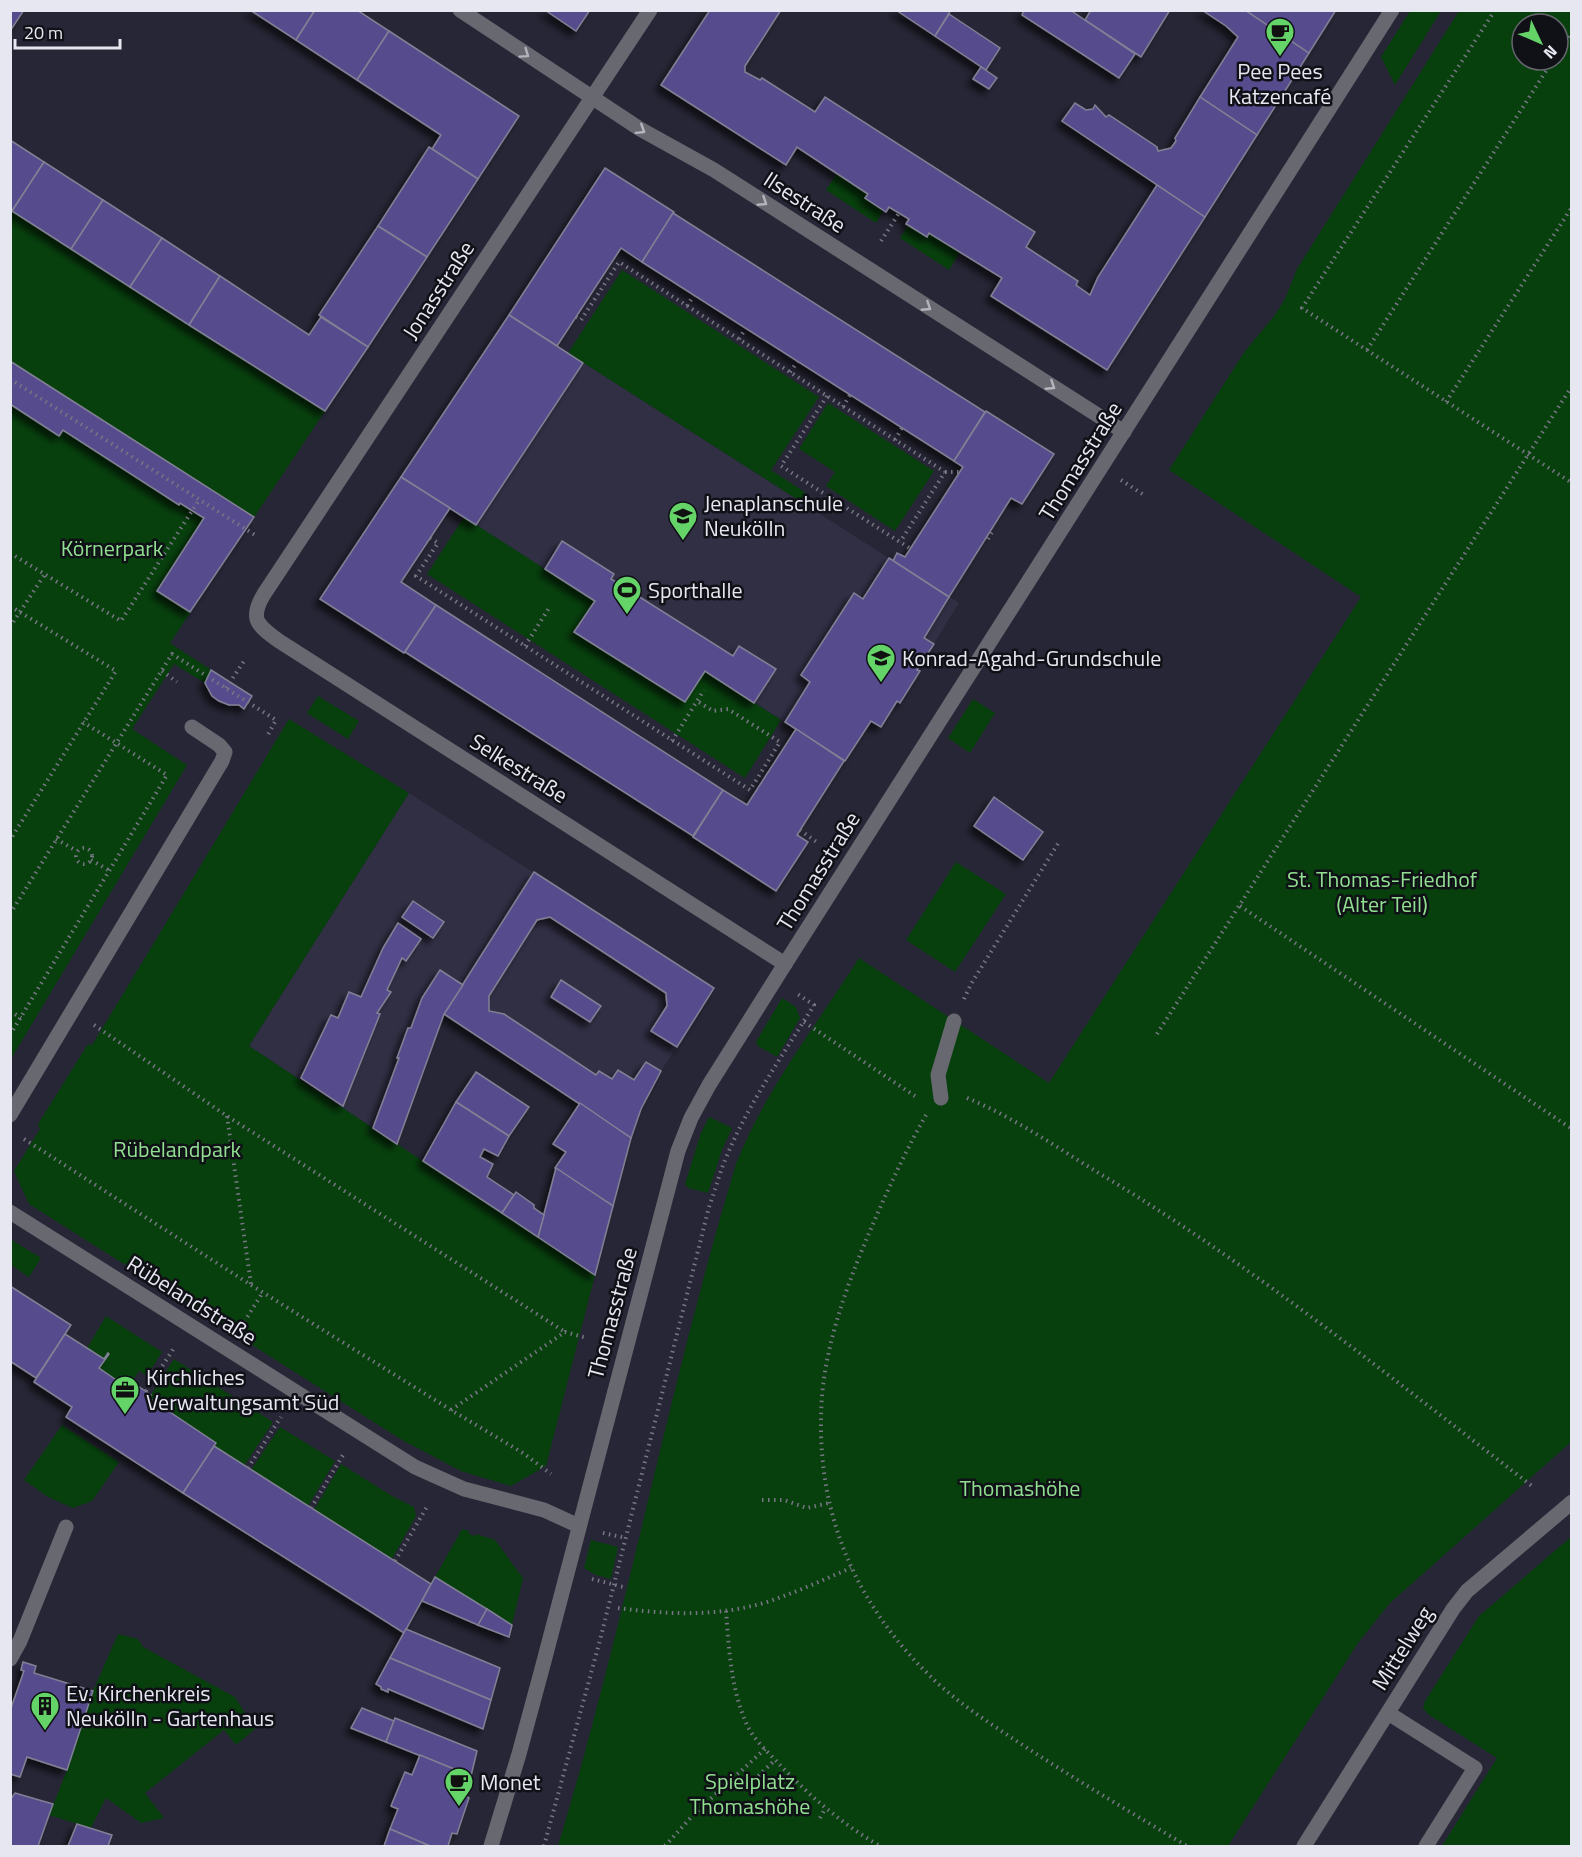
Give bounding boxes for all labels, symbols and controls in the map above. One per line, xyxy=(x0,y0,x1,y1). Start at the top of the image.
scale bar xyxy=(15,12,120,50)
north arrow xyxy=(1510,12,1570,72)
cafe icon: Pee Pees Katzencafé xyxy=(1264,16,1296,58)
text: 20 m xyxy=(24,19,63,46)
text: N xyxy=(1538,40,1563,65)
one-way arrow xyxy=(518,47,529,58)
place label: Pee Pees Katzencafé xyxy=(1229,54,1331,113)
one-way arrow xyxy=(635,122,645,134)
street label: Ilsestraße xyxy=(757,163,853,241)
one-way arrow xyxy=(757,194,767,206)
street label: Jonasstraße xyxy=(393,234,483,346)
one-way arrow xyxy=(921,299,932,310)
one-way arrow xyxy=(1044,379,1055,390)
street label: Thomasstraße xyxy=(1030,395,1130,527)
place label: Jenaplanschule Neukölln xyxy=(704,486,843,545)
school or university icon: Jenaplanschule Neukölln xyxy=(667,500,699,542)
park label: Körnerpark xyxy=(61,531,164,565)
place label: Sporthalle xyxy=(648,573,743,607)
sports icon: Sporthalle xyxy=(611,574,643,616)
place label: Konrad-Agahd-Grundschule xyxy=(902,641,1161,675)
school or university icon: Konrad-Agahd-Grundschule xyxy=(865,642,897,684)
street label: Selkestraße xyxy=(463,724,575,812)
street label: Thomasstraße xyxy=(768,805,868,937)
park label: St. Thomas-Friedhof (Alter Teil) xyxy=(1287,862,1478,921)
park label: Rübelandpark xyxy=(113,1132,242,1166)
street label: Thomasstraße xyxy=(578,1243,646,1383)
street label: Rübelandstraße xyxy=(120,1246,264,1354)
place label: Kirchliches Verwaltungsamt Süd xyxy=(146,1360,340,1419)
office icon: Kirchliches Verwaltungsamt Süd xyxy=(109,1374,141,1416)
park label: Thomashöhe xyxy=(959,1471,1081,1505)
street label: Mittelweg xyxy=(1363,1599,1441,1697)
place label: Ev. Kirchenkreis Neukölln - Gartenhaus xyxy=(66,1676,274,1735)
building icon: Ev. Kirchenkreis Neukölln - Gartenhaus xyxy=(29,1690,61,1732)
park label: Spielplatz Thomashöhe xyxy=(689,1764,811,1823)
place label: Monet xyxy=(480,1765,541,1799)
cafe icon: Monet xyxy=(443,1766,475,1808)

